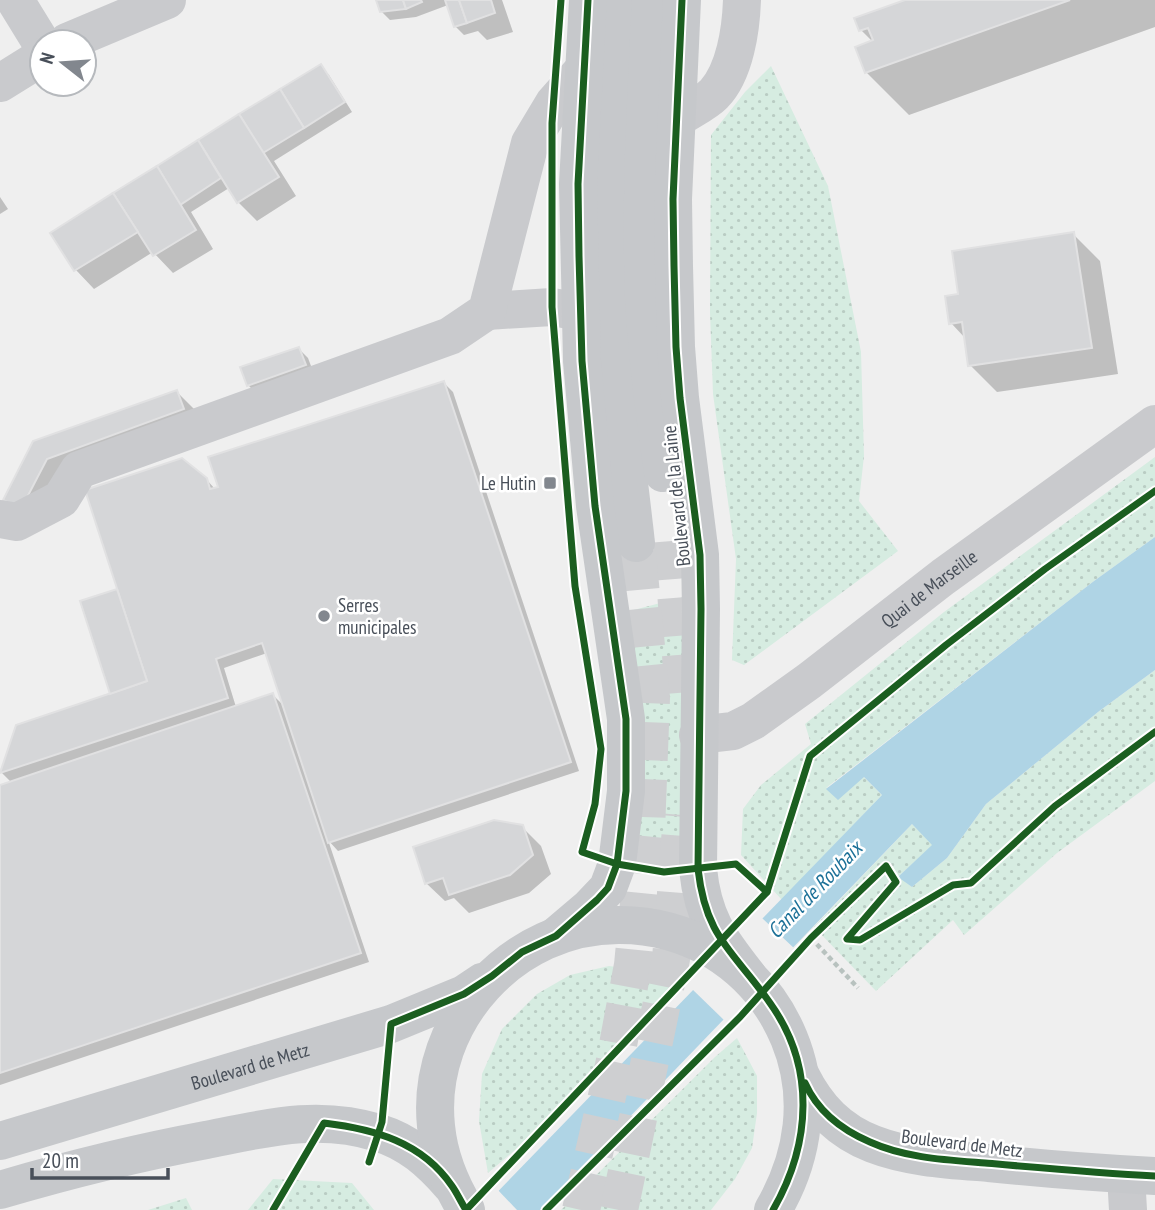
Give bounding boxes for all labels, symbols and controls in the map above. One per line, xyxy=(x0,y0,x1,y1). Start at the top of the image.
north arrow xyxy=(28,28,98,98)
text: N xyxy=(34,50,60,66)
street label: Boulevard de la Laine xyxy=(657,424,695,568)
place label: Le Hutin xyxy=(481,471,536,495)
marker: Le Hutin xyxy=(542,475,558,491)
street label: Quai de Marseille xyxy=(876,544,982,633)
place label: Serres municipales xyxy=(338,593,417,639)
marker: Serres municipales xyxy=(316,608,332,624)
water label: Canal de Roubaix xyxy=(761,834,869,944)
street label: Boulevard de Metz xyxy=(188,1037,312,1095)
street label: Boulevard de Metz xyxy=(900,1124,1024,1162)
scale bar xyxy=(32,1136,168,1180)
text: 20 m xyxy=(42,1147,79,1174)

